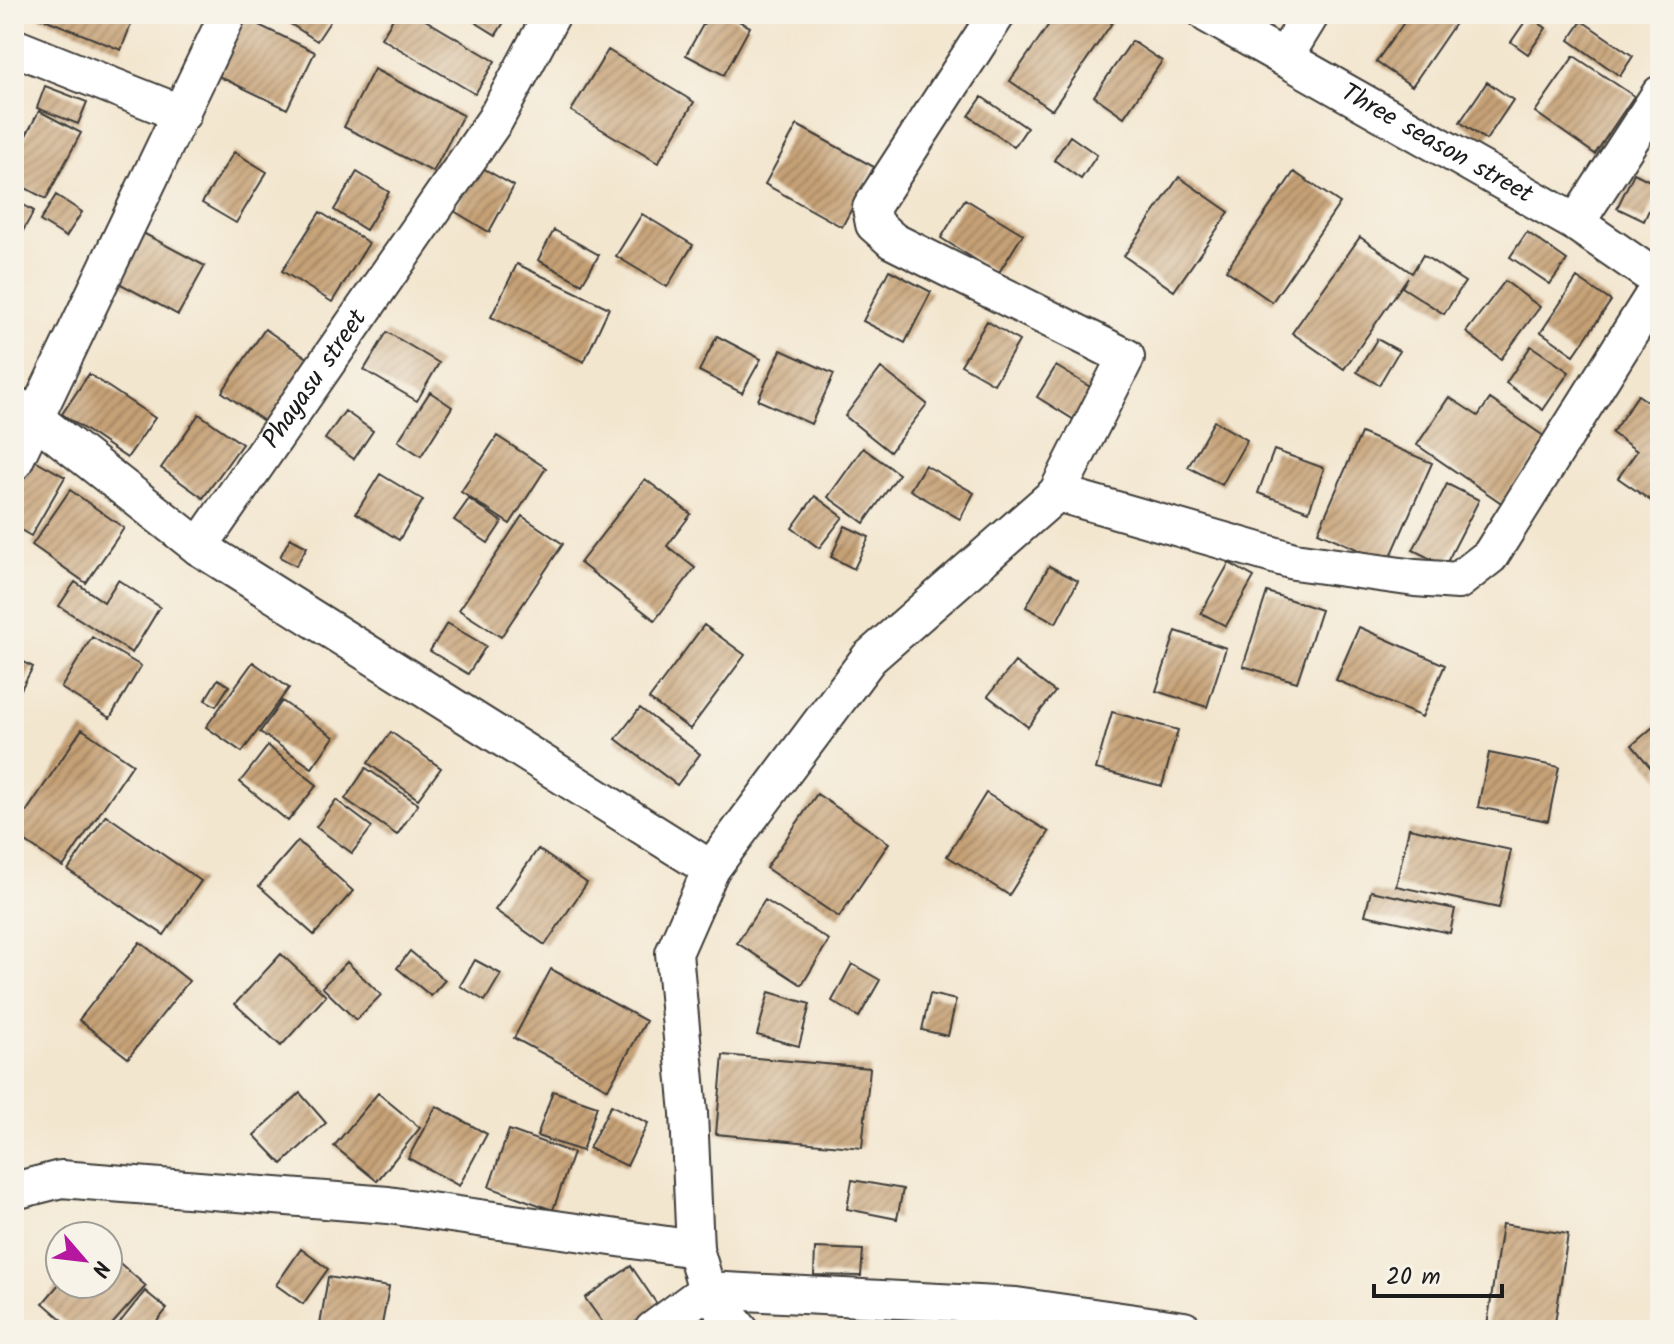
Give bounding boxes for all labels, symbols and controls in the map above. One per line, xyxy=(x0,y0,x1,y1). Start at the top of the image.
street label: Three season street xyxy=(1333,73,1542,216)
street label: Phayasu street xyxy=(252,300,379,458)
north arrow xyxy=(44,1220,124,1300)
scale bar xyxy=(1374,1248,1502,1298)
text: N xyxy=(81,1254,118,1283)
text: 20 m xyxy=(1386,1258,1441,1297)

